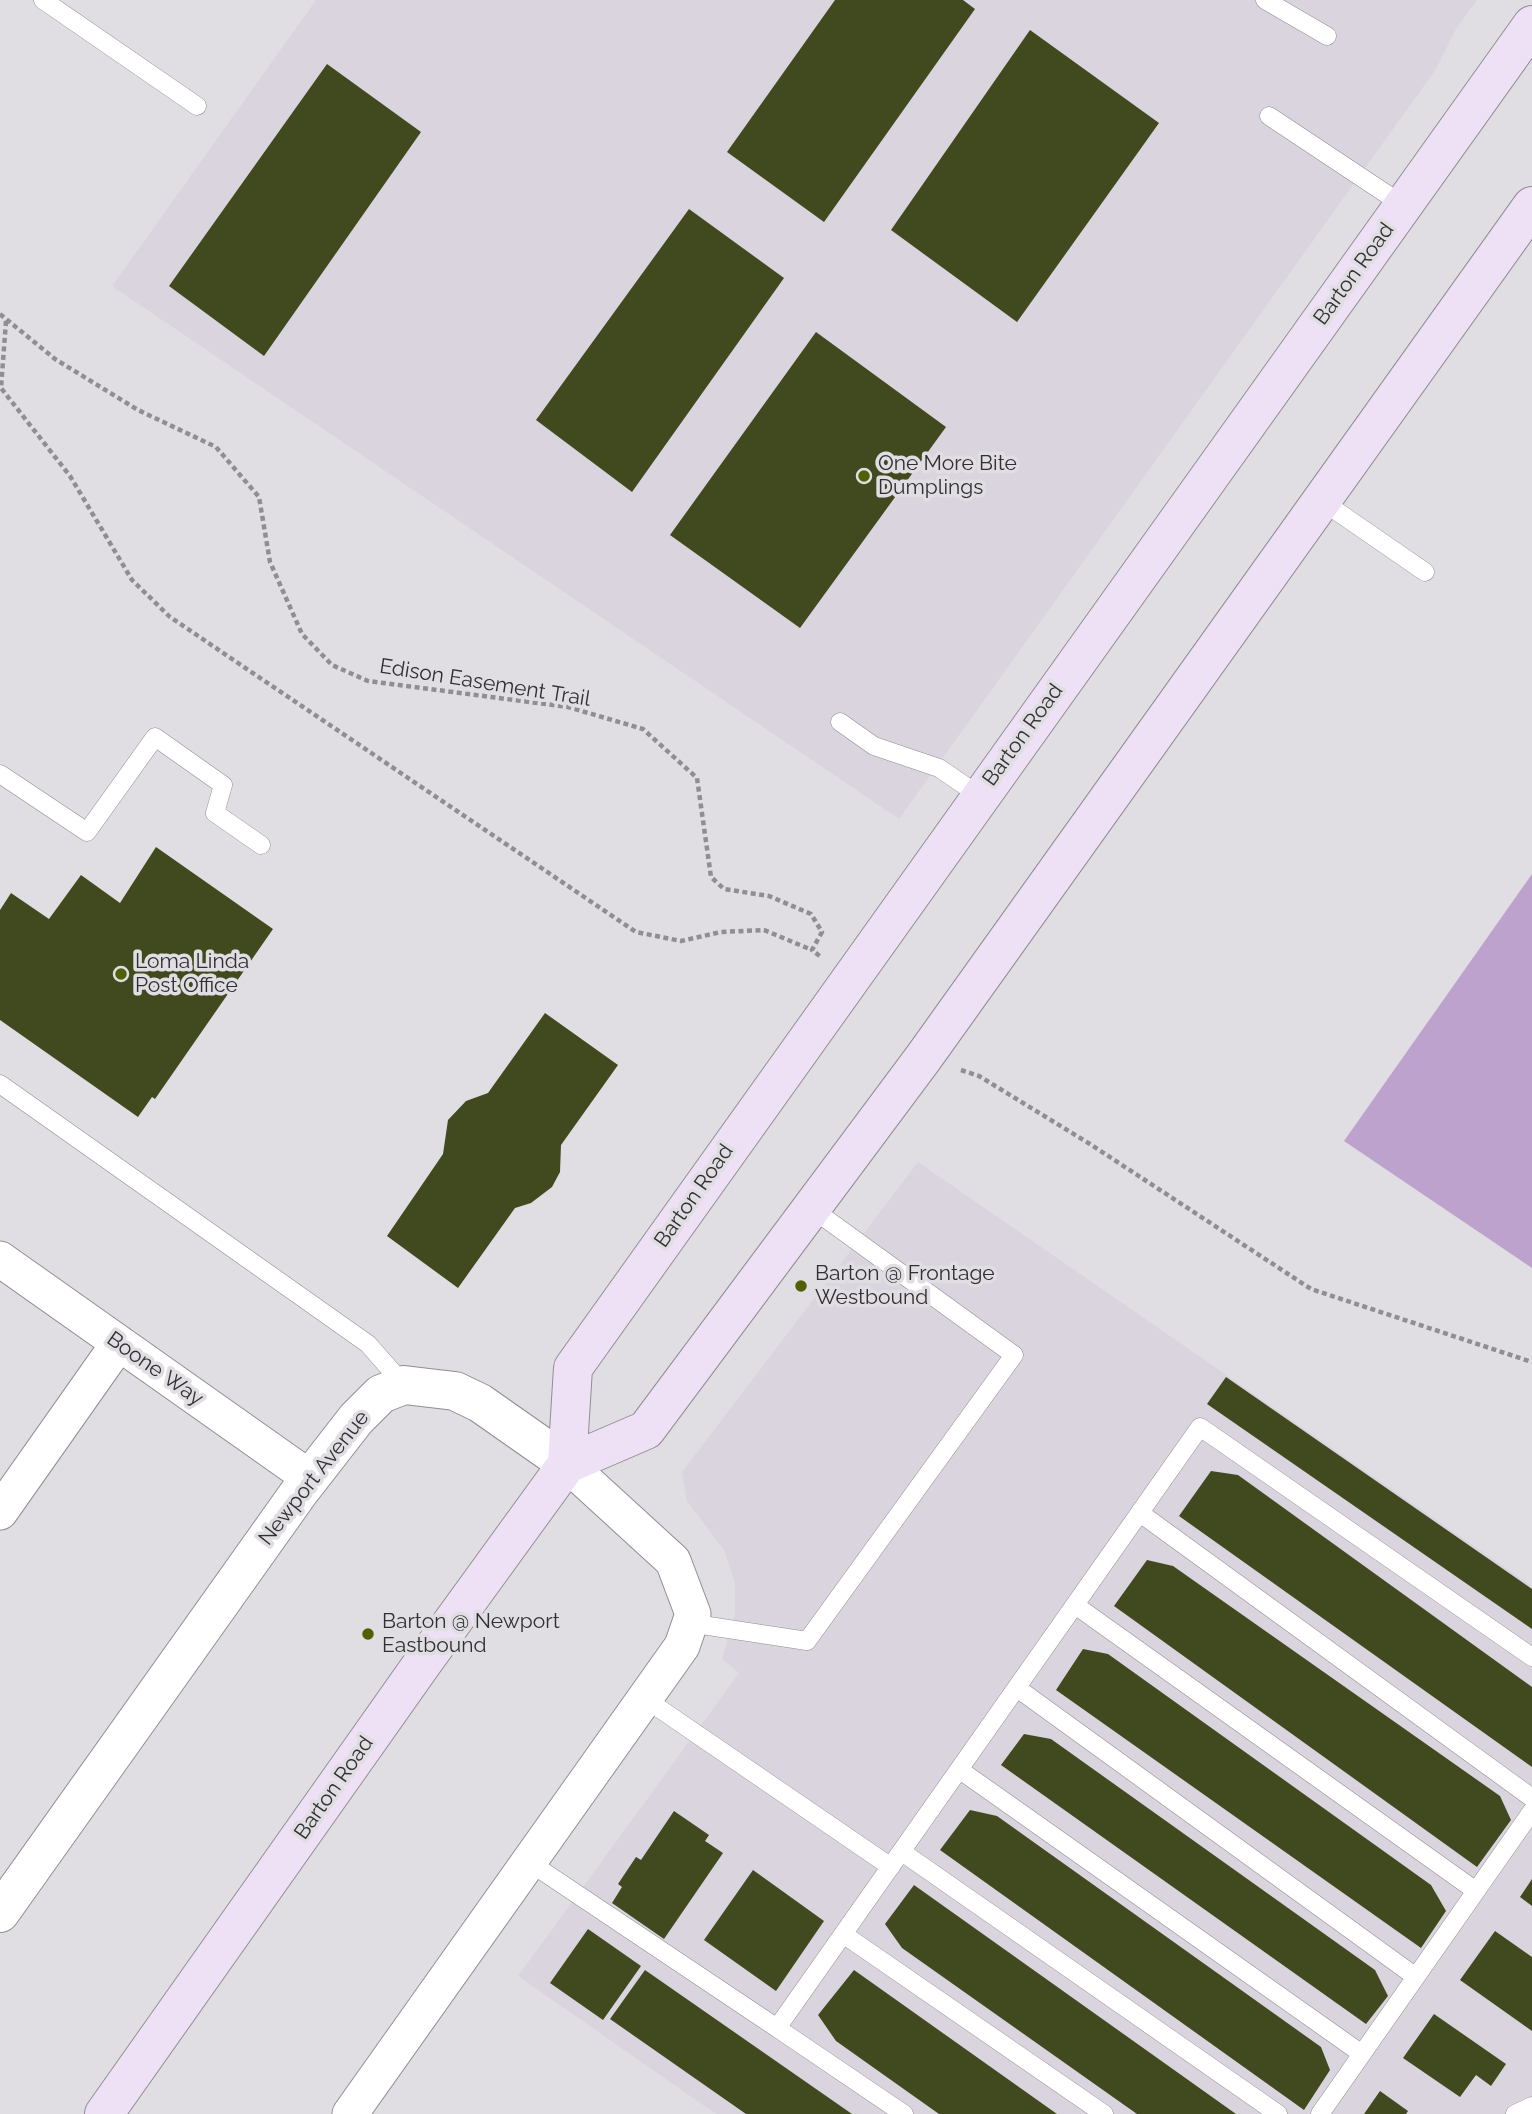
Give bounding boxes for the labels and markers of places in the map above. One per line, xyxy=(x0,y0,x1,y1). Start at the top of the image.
place label: One More Bite Dumplings xyxy=(878,451,1017,501)
marker: One More Bite Dumplings xyxy=(856,468,872,484)
place label: Loma Linda Post Office xyxy=(135,949,249,999)
marker: Loma Linda Post Office xyxy=(113,966,129,982)
place label: Barton @ Frontage Westbound xyxy=(815,1261,995,1311)
marker: Barton @ Frontage Westbound xyxy=(793,1278,809,1294)
place label: Barton @ Newport Eastbound xyxy=(382,1609,560,1659)
marker: Barton @ Newport Eastbound xyxy=(360,1626,376,1642)

